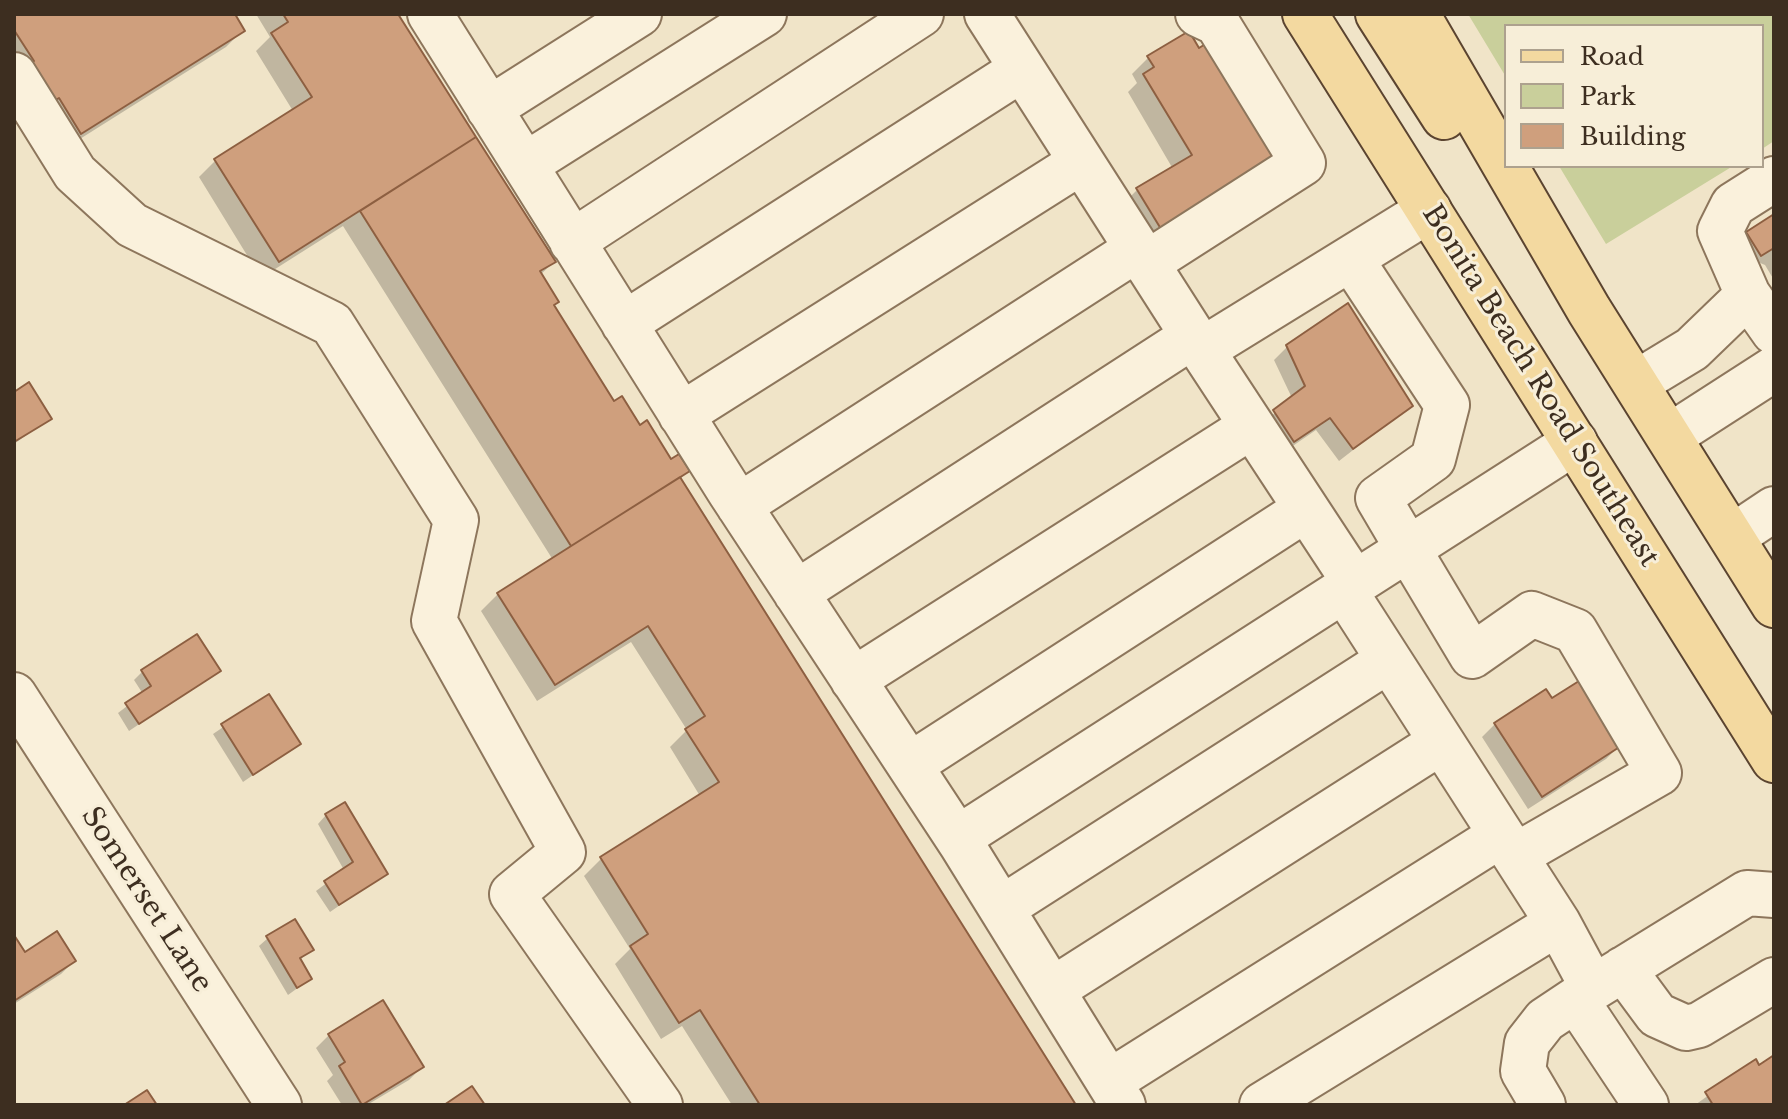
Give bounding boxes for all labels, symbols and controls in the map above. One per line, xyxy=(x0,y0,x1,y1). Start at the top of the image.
legend xyxy=(1504,24,1764,168)
text: Road xyxy=(1580,42,1644,71)
text: Park xyxy=(1580,82,1636,111)
text: Building xyxy=(1580,122,1686,151)
street label: Bonita Beach Road Southeast xyxy=(1414,199,1666,573)
street label: Somerset Lane xyxy=(74,801,218,999)

